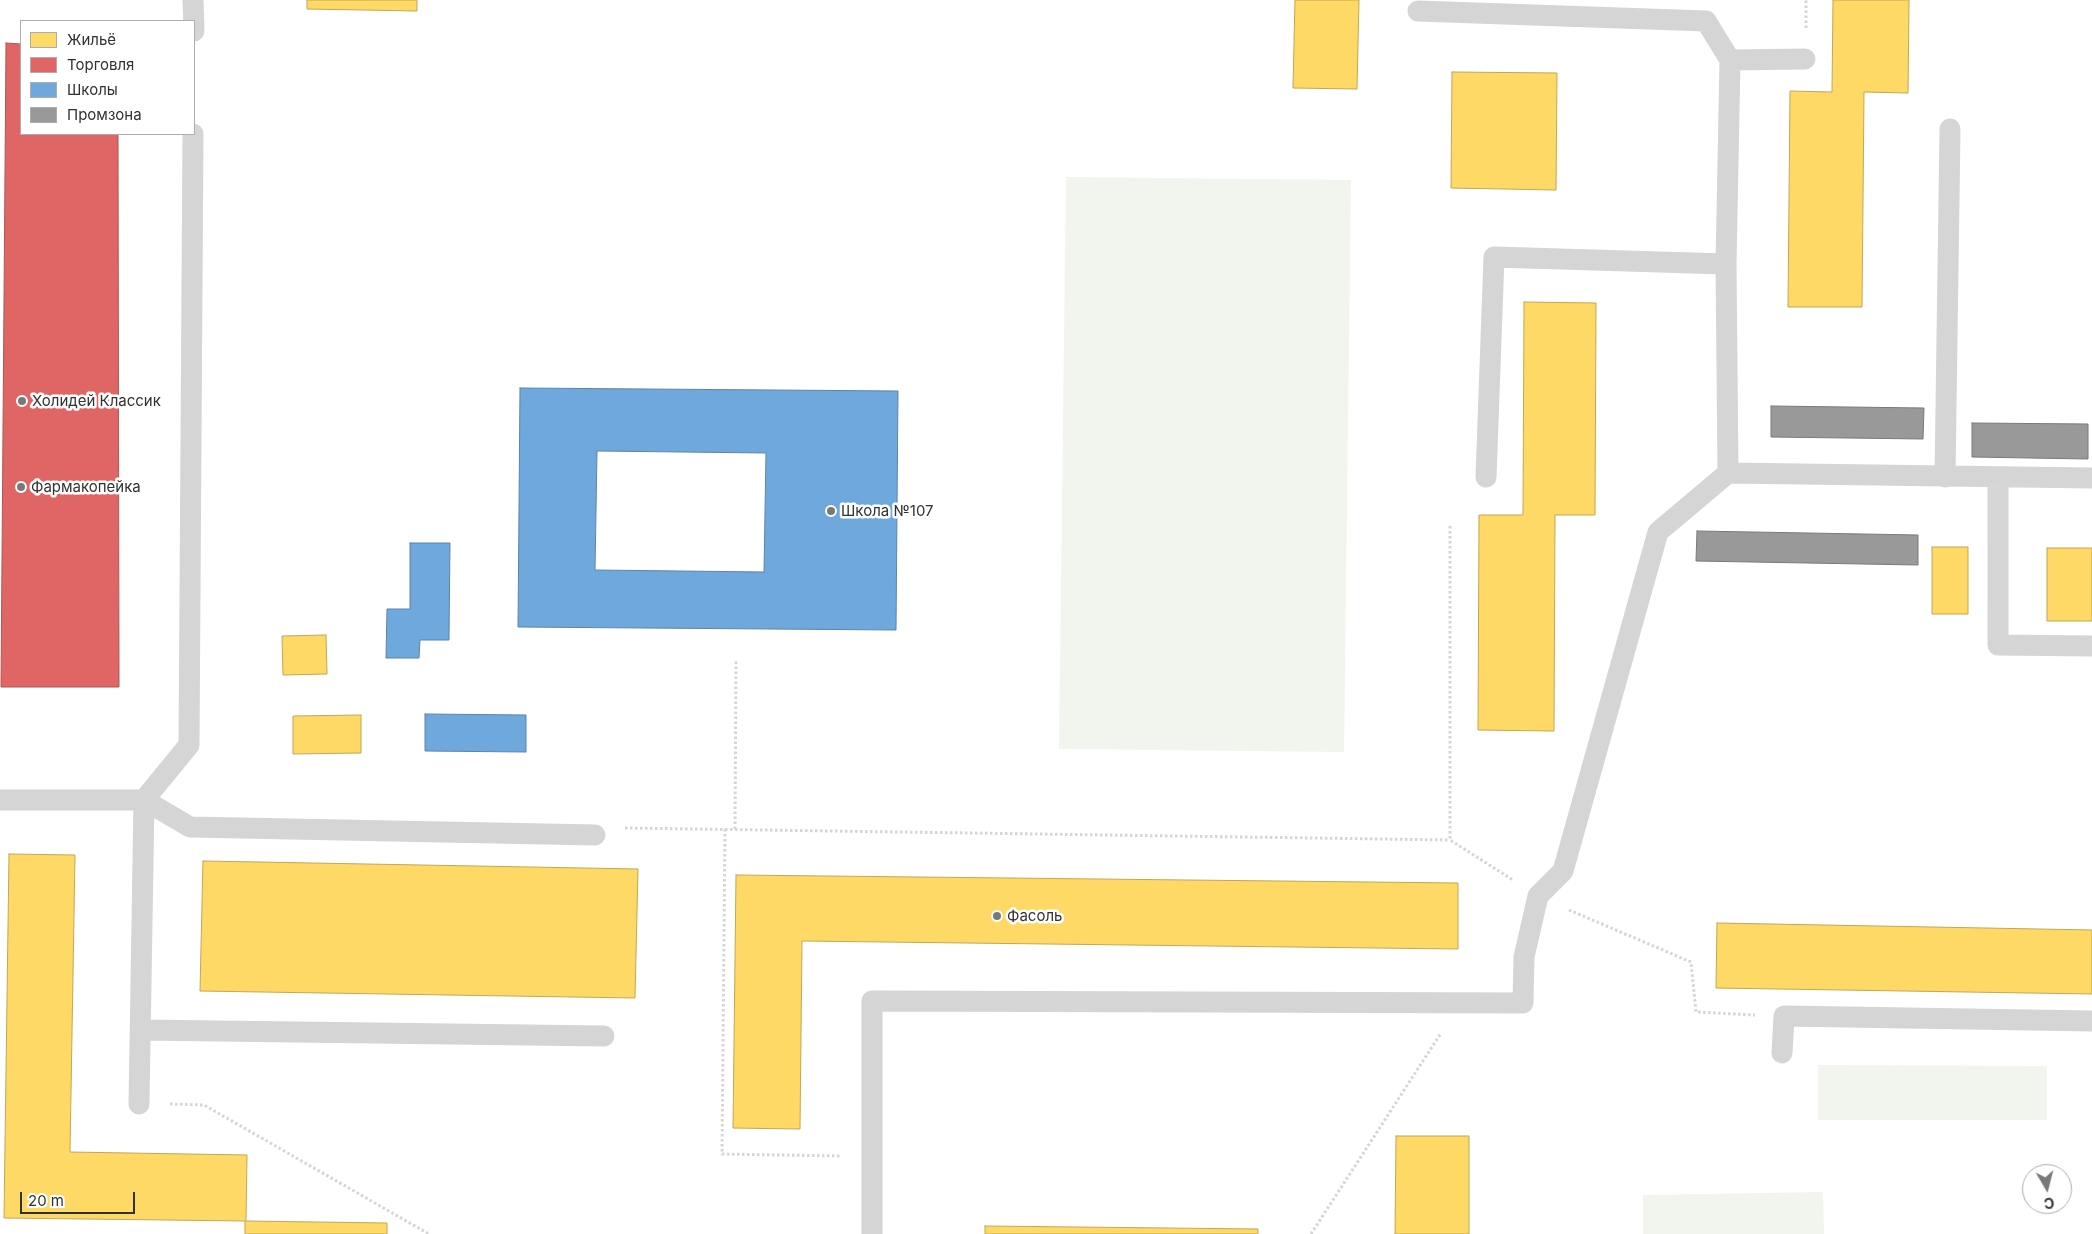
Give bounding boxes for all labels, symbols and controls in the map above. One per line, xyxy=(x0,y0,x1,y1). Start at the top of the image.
legend xyxy=(20,20,195,135)
text: Жильё xyxy=(67,30,116,49)
text: Торговля xyxy=(67,55,134,74)
text: Школы xyxy=(67,80,118,99)
text: Промзона xyxy=(67,105,142,124)
place label: Холидей Классик xyxy=(32,392,161,410)
marker: Холидей Классик xyxy=(16,395,28,407)
place label: Фармакопейка xyxy=(31,478,141,496)
marker: Фармакопейка xyxy=(15,481,27,493)
place label: Школа №107 xyxy=(841,502,934,520)
marker: Школа №107 xyxy=(825,505,837,517)
place label: Фасоль xyxy=(1007,907,1062,925)
marker: Фасоль xyxy=(991,910,1003,922)
north arrow xyxy=(2022,1164,2072,1214)
scale bar xyxy=(22,1182,138,1214)
text: 20 m xyxy=(28,1191,64,1210)
text: С xyxy=(2043,1194,2055,1212)

